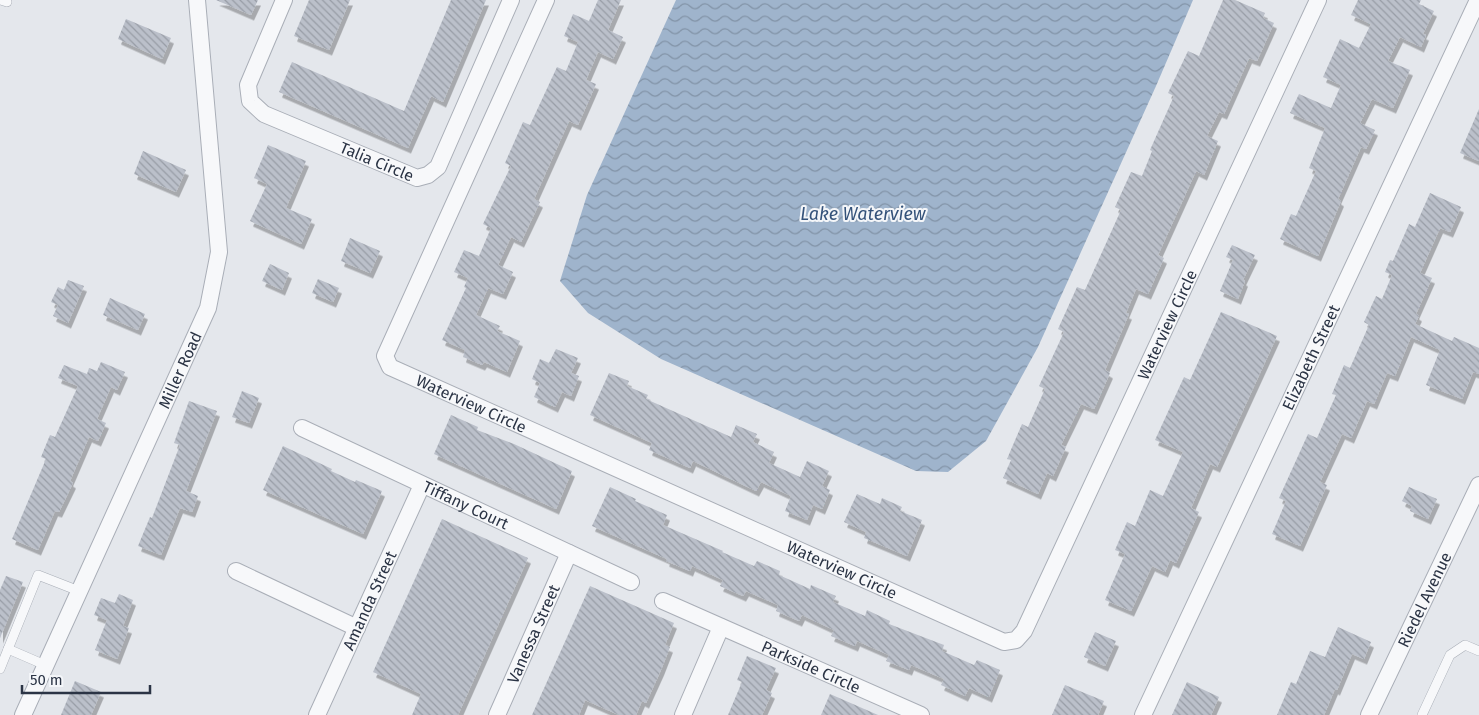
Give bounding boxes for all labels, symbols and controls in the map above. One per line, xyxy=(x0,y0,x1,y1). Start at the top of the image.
street label: Talia Circle xyxy=(337,137,417,185)
water label: Lake Waterview xyxy=(800,203,927,225)
street label: Waterview Circle xyxy=(1133,266,1201,382)
street label: Elizabeth Street xyxy=(1278,301,1344,413)
street label: Miller Road xyxy=(154,329,206,411)
street label: Waterview Circle xyxy=(413,370,530,436)
street label: Tiffany Court xyxy=(420,477,512,533)
street label: Waterview Circle xyxy=(784,536,900,602)
street label: Amanda Street xyxy=(338,548,400,653)
street label: Riedel Avenue xyxy=(1393,549,1455,650)
street label: Vanessa Street xyxy=(503,581,563,686)
street label: Parkside Circle xyxy=(759,636,864,697)
scale bar xyxy=(22,662,150,694)
text: 50 m xyxy=(30,671,63,689)

